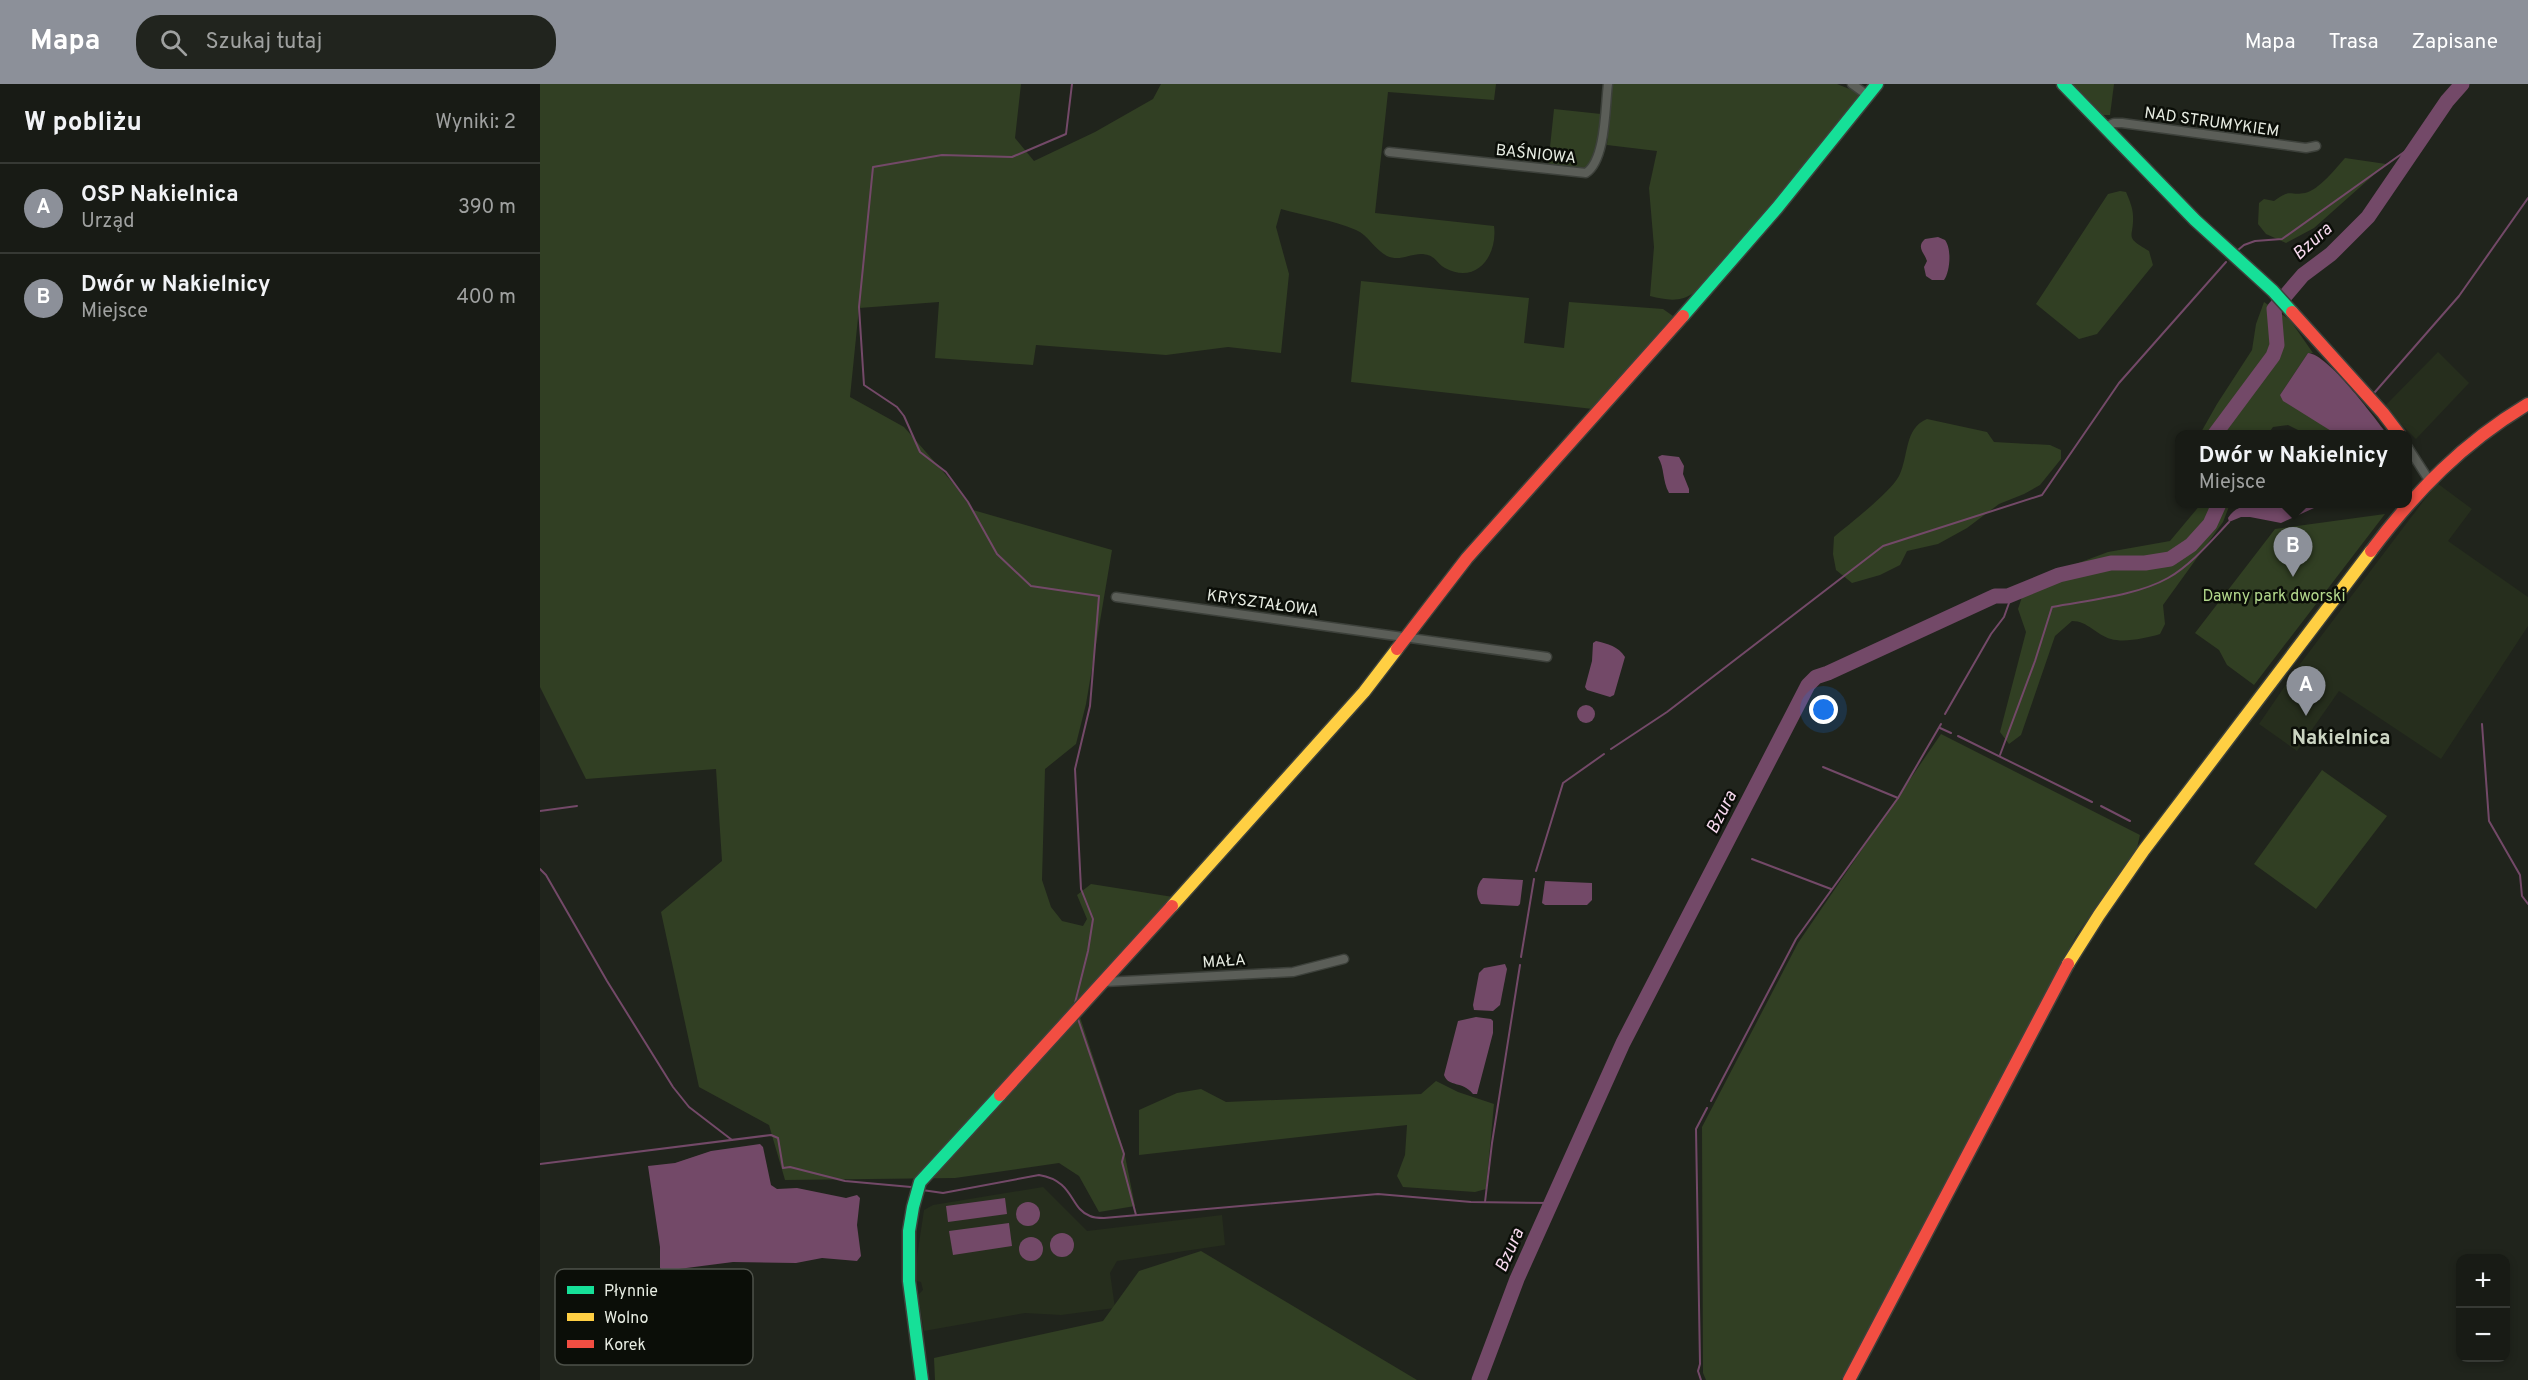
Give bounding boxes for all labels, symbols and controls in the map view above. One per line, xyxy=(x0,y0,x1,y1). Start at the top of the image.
search box xyxy=(136,15,556,69)
text: Mapa xyxy=(30,24,100,60)
icon: search xyxy=(157,26,190,59)
text: Szukaj tutaj xyxy=(205,29,322,56)
text: Mapa xyxy=(2245,29,2296,56)
text: Trasa xyxy=(2329,29,2378,56)
text: Zapisane xyxy=(2411,29,2498,56)
street label: NAD STRUMYKIEM xyxy=(2143,104,2280,142)
text: W pobliżu xyxy=(24,107,142,140)
text: Wyniki: 2 xyxy=(435,110,516,136)
street label: BAŚNIOWA xyxy=(1495,139,1577,169)
text: OSP Nakielnica xyxy=(81,182,239,209)
text: A xyxy=(36,195,51,221)
text: 390 m xyxy=(458,195,516,221)
text: Urząd xyxy=(81,209,135,235)
water label: Bzura xyxy=(2288,218,2338,266)
text: Dwór w Nakielnicy xyxy=(81,272,270,299)
text: B xyxy=(37,285,50,311)
text: 400 m xyxy=(456,285,516,311)
text: Miejsce xyxy=(81,299,148,325)
popup xyxy=(2175,430,2412,508)
text: Dwór w Nakielnicy xyxy=(2199,443,2388,470)
text: Miejsce xyxy=(2199,470,2266,496)
pin: B xyxy=(2274,528,2312,577)
street label: KRYSZTAŁOWA xyxy=(1206,586,1320,622)
park label: Dawny park dworski xyxy=(2202,587,2346,607)
pin: A xyxy=(2286,666,2326,716)
your location xyxy=(1809,695,1838,724)
district label: Nakielnica xyxy=(2292,726,2390,752)
water label: Bzura xyxy=(1702,786,1743,838)
street label: MAŁA xyxy=(1202,950,1247,973)
water label: Bzura xyxy=(1491,1224,1530,1276)
map controls xyxy=(2456,1254,2510,1362)
button: + xyxy=(2456,1254,2510,1308)
legend xyxy=(555,1269,753,1365)
text: Płynnie xyxy=(604,1282,658,1302)
button: − xyxy=(2456,1308,2510,1362)
text: Wolno xyxy=(604,1309,648,1329)
text: Korek xyxy=(604,1336,646,1356)

